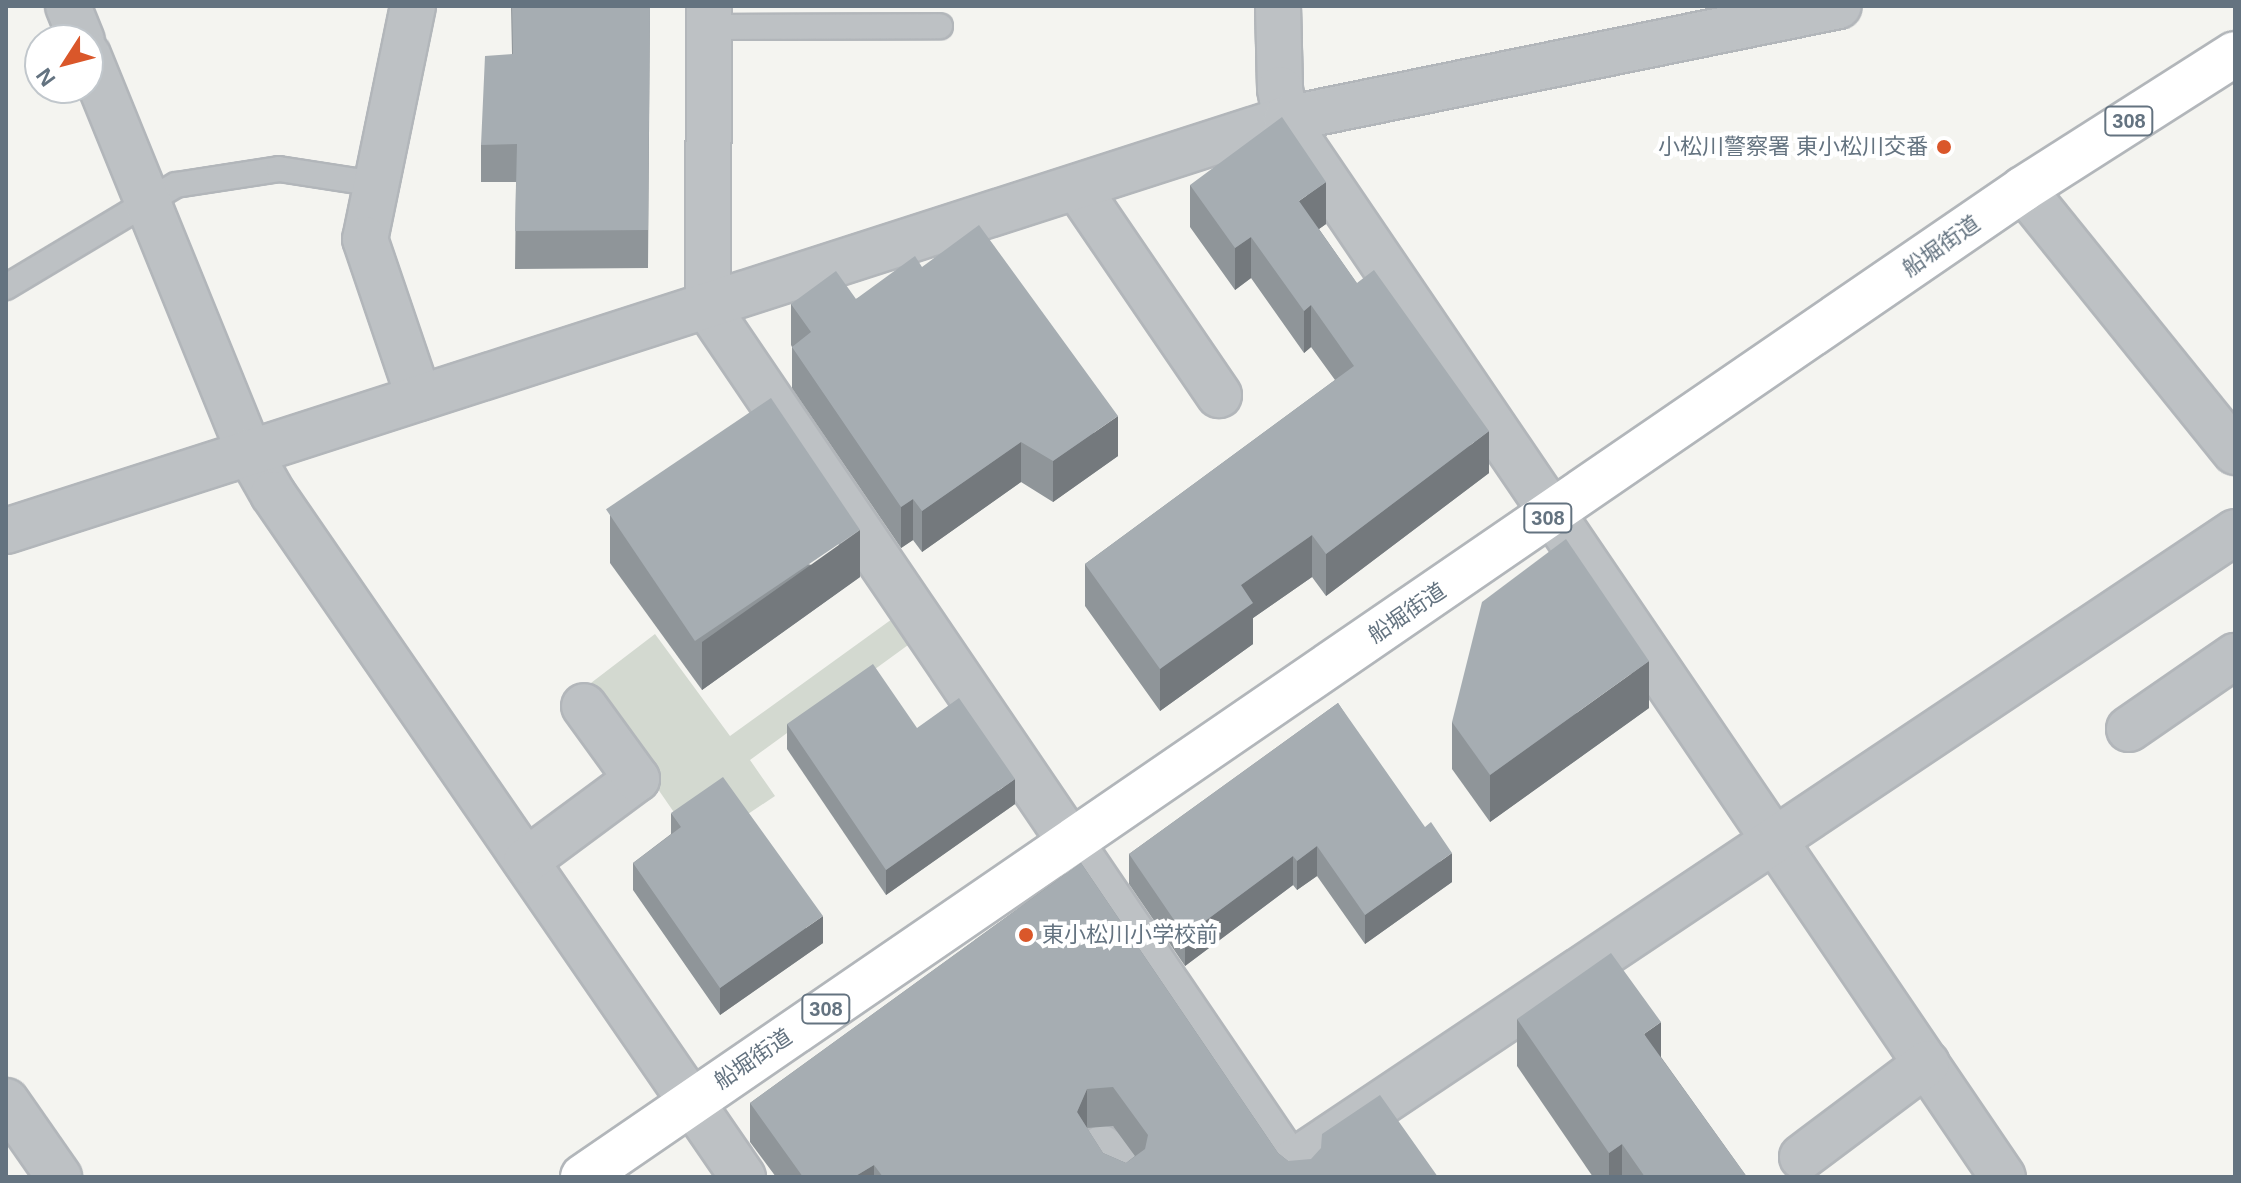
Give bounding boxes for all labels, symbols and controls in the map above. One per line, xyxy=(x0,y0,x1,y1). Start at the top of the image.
north arrow xyxy=(24,24,104,104)
text: N xyxy=(31,63,61,91)
road number: 308 xyxy=(2103,105,2155,137)
place label: 小松川警察署 東小松川交番 xyxy=(1658,134,1928,160)
marker: 小松川警察署 東小松川交番 xyxy=(1935,138,1953,156)
street label: 船堀街道 xyxy=(1897,210,1985,282)
road number: 308 xyxy=(1522,502,1574,534)
street label: 船堀街道 xyxy=(1363,577,1451,649)
place label: 東小松川小学校前 xyxy=(1042,922,1218,948)
marker: 東小松川小学校前 xyxy=(1017,926,1035,944)
road number: 308 xyxy=(800,993,852,1025)
street label: 船堀街道 xyxy=(709,1023,797,1095)

